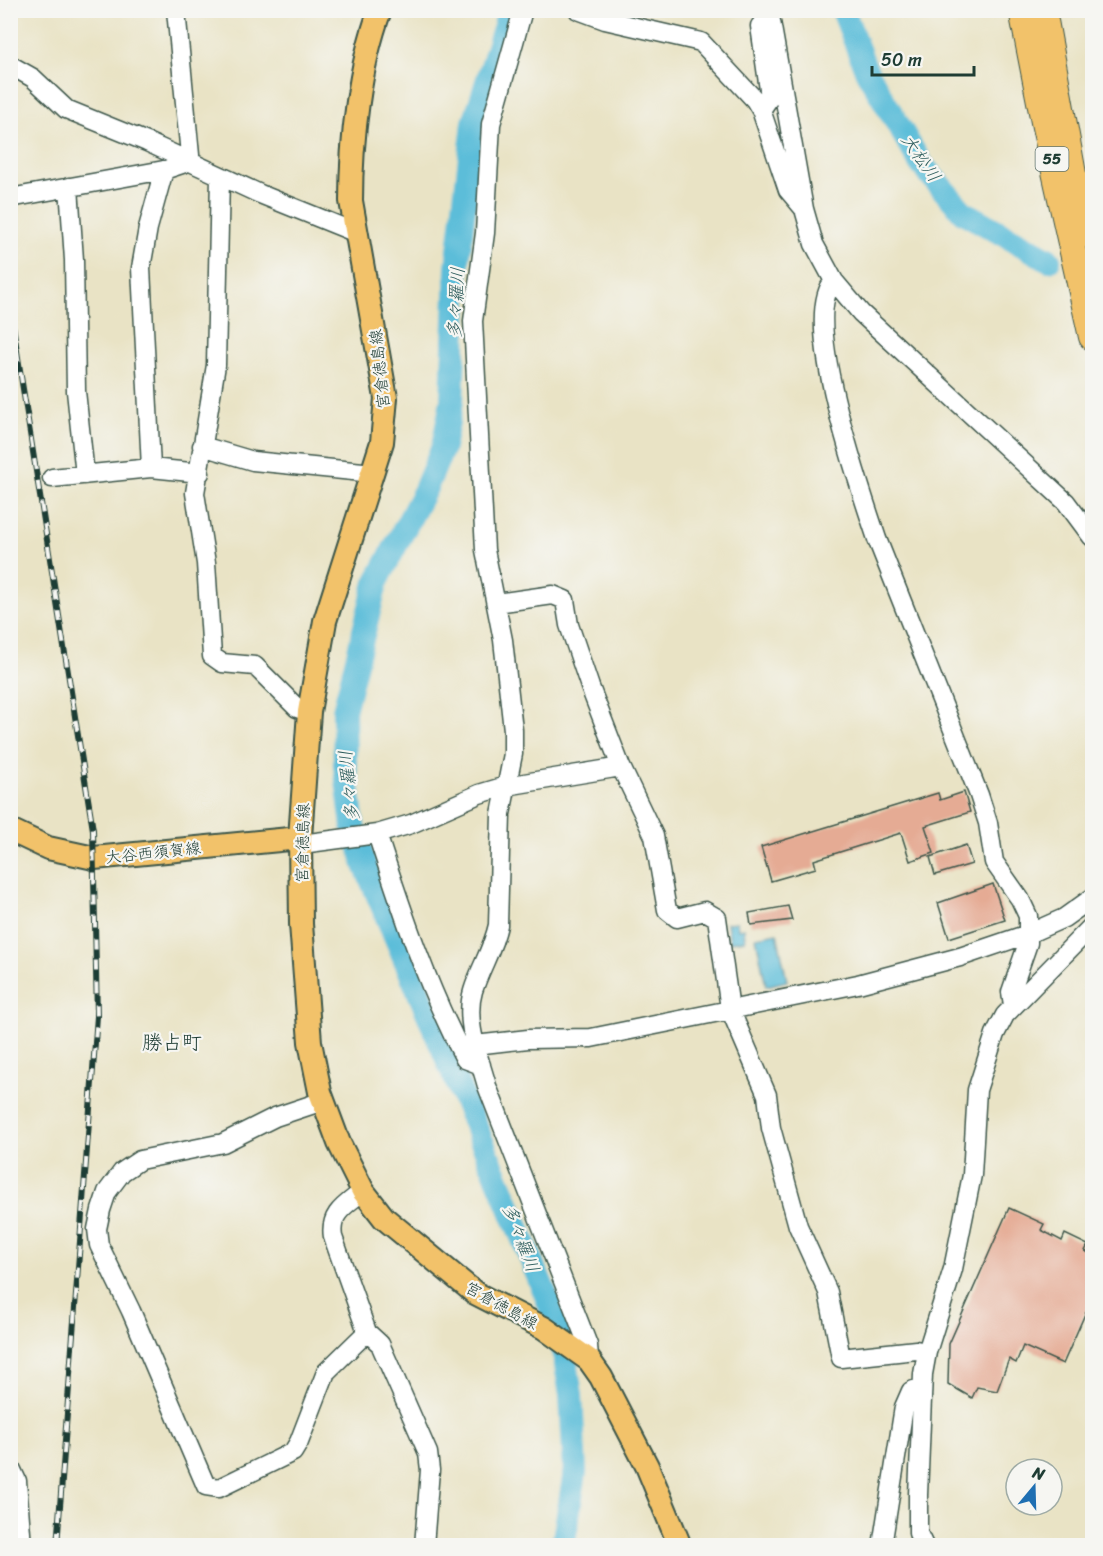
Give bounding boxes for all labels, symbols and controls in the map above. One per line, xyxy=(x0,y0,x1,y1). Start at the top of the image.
scale bar xyxy=(872,39,974,77)
text: 50 m xyxy=(881,44,922,76)
water label: 大松川 xyxy=(892,127,950,189)
road number: 55 xyxy=(1036,147,1068,171)
water label: 多々羅川 xyxy=(438,266,474,340)
street label: 宮倉徳島線 xyxy=(361,328,398,410)
water label: 多々羅川 xyxy=(329,749,369,823)
street label: 宮倉徳島線 xyxy=(287,803,318,883)
street label: 大谷西須賀線 xyxy=(104,833,202,872)
district label: 勝占町 xyxy=(142,1025,202,1060)
water label: 多々羅川 xyxy=(493,1199,549,1277)
street label: 宮倉徳島線 xyxy=(460,1273,544,1338)
north arrow xyxy=(1004,1457,1064,1517)
text: N xyxy=(1028,1457,1050,1489)

